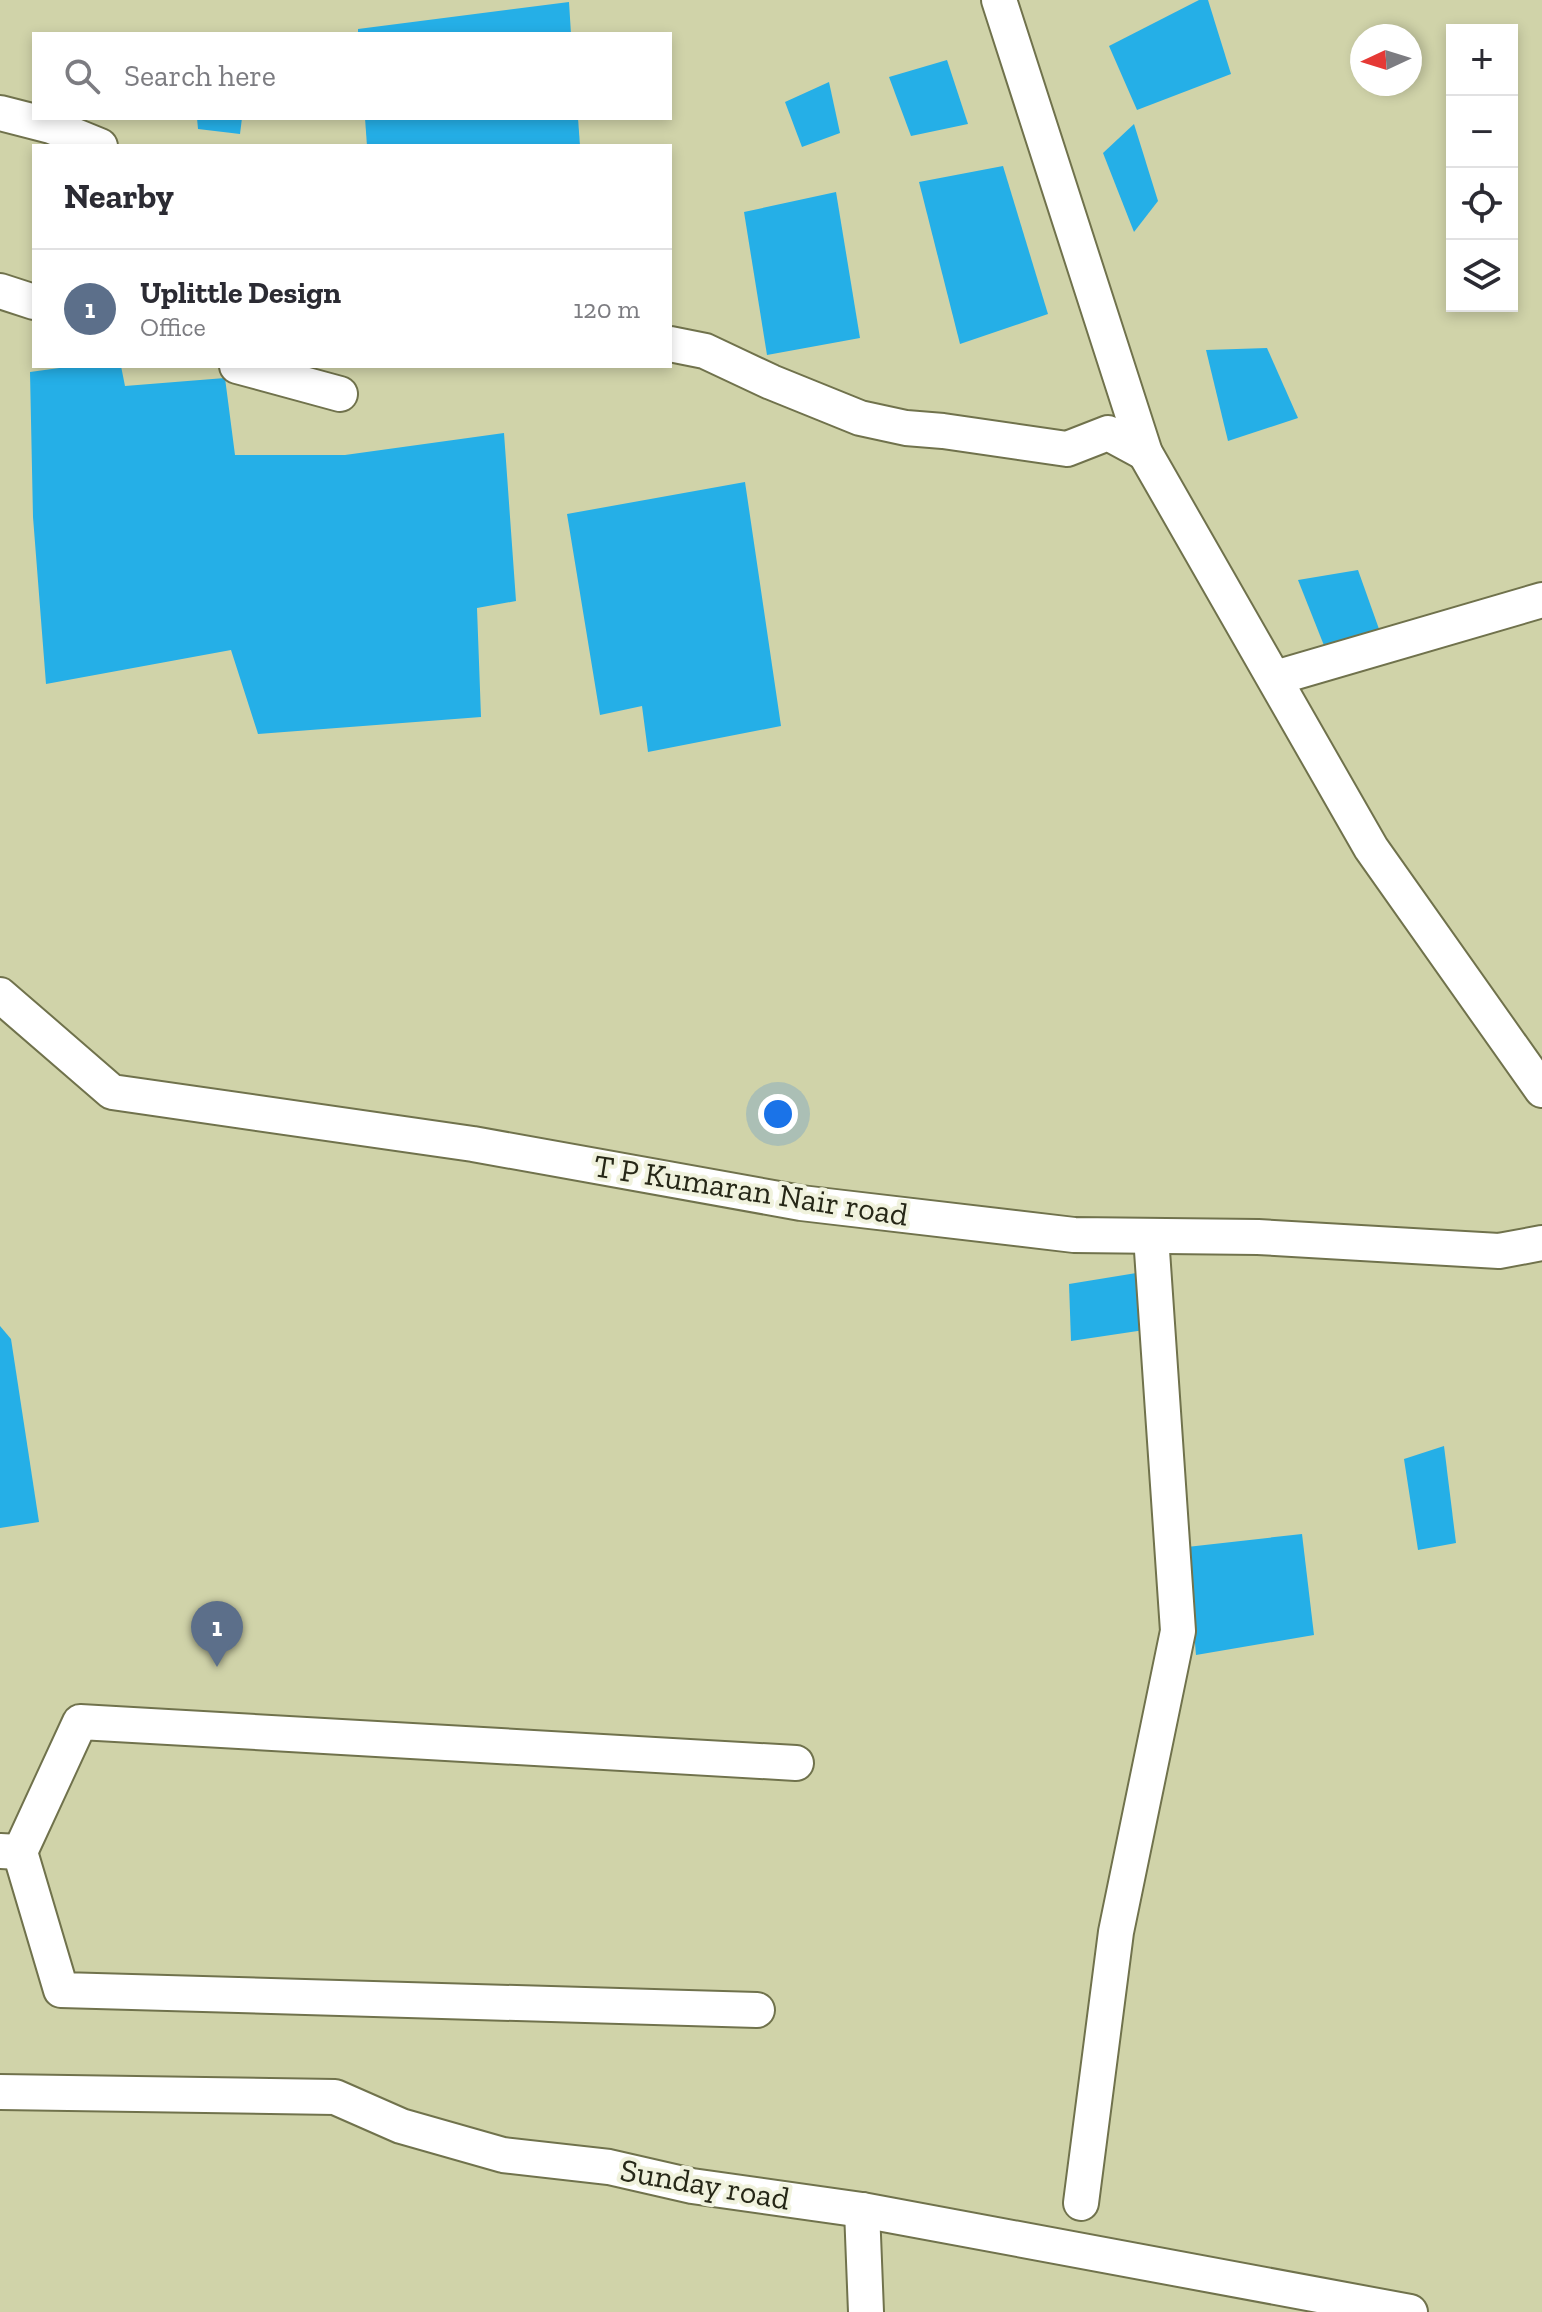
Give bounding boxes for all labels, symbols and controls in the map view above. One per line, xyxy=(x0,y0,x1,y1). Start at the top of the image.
north arrow xyxy=(1350,24,1422,96)
map controls xyxy=(1446,24,1518,312)
button: + xyxy=(1446,24,1518,96)
search box xyxy=(32,32,672,120)
icon: search xyxy=(60,54,104,98)
text: Search here xyxy=(124,58,276,94)
button: − xyxy=(1446,96,1518,168)
button: locate xyxy=(1446,168,1518,240)
text: Nearby xyxy=(64,176,174,217)
button: layers xyxy=(1446,240,1518,312)
text: Uplittle Design xyxy=(140,275,341,311)
text: 1 xyxy=(85,293,95,325)
text: 120 m xyxy=(573,293,640,325)
text: Office xyxy=(140,311,206,343)
your location xyxy=(758,1094,798,1134)
street label: T P Kumaran Nair road xyxy=(591,1146,911,1234)
pin: 1 xyxy=(191,1601,243,1667)
street label: Sunday road xyxy=(617,2150,793,2218)

